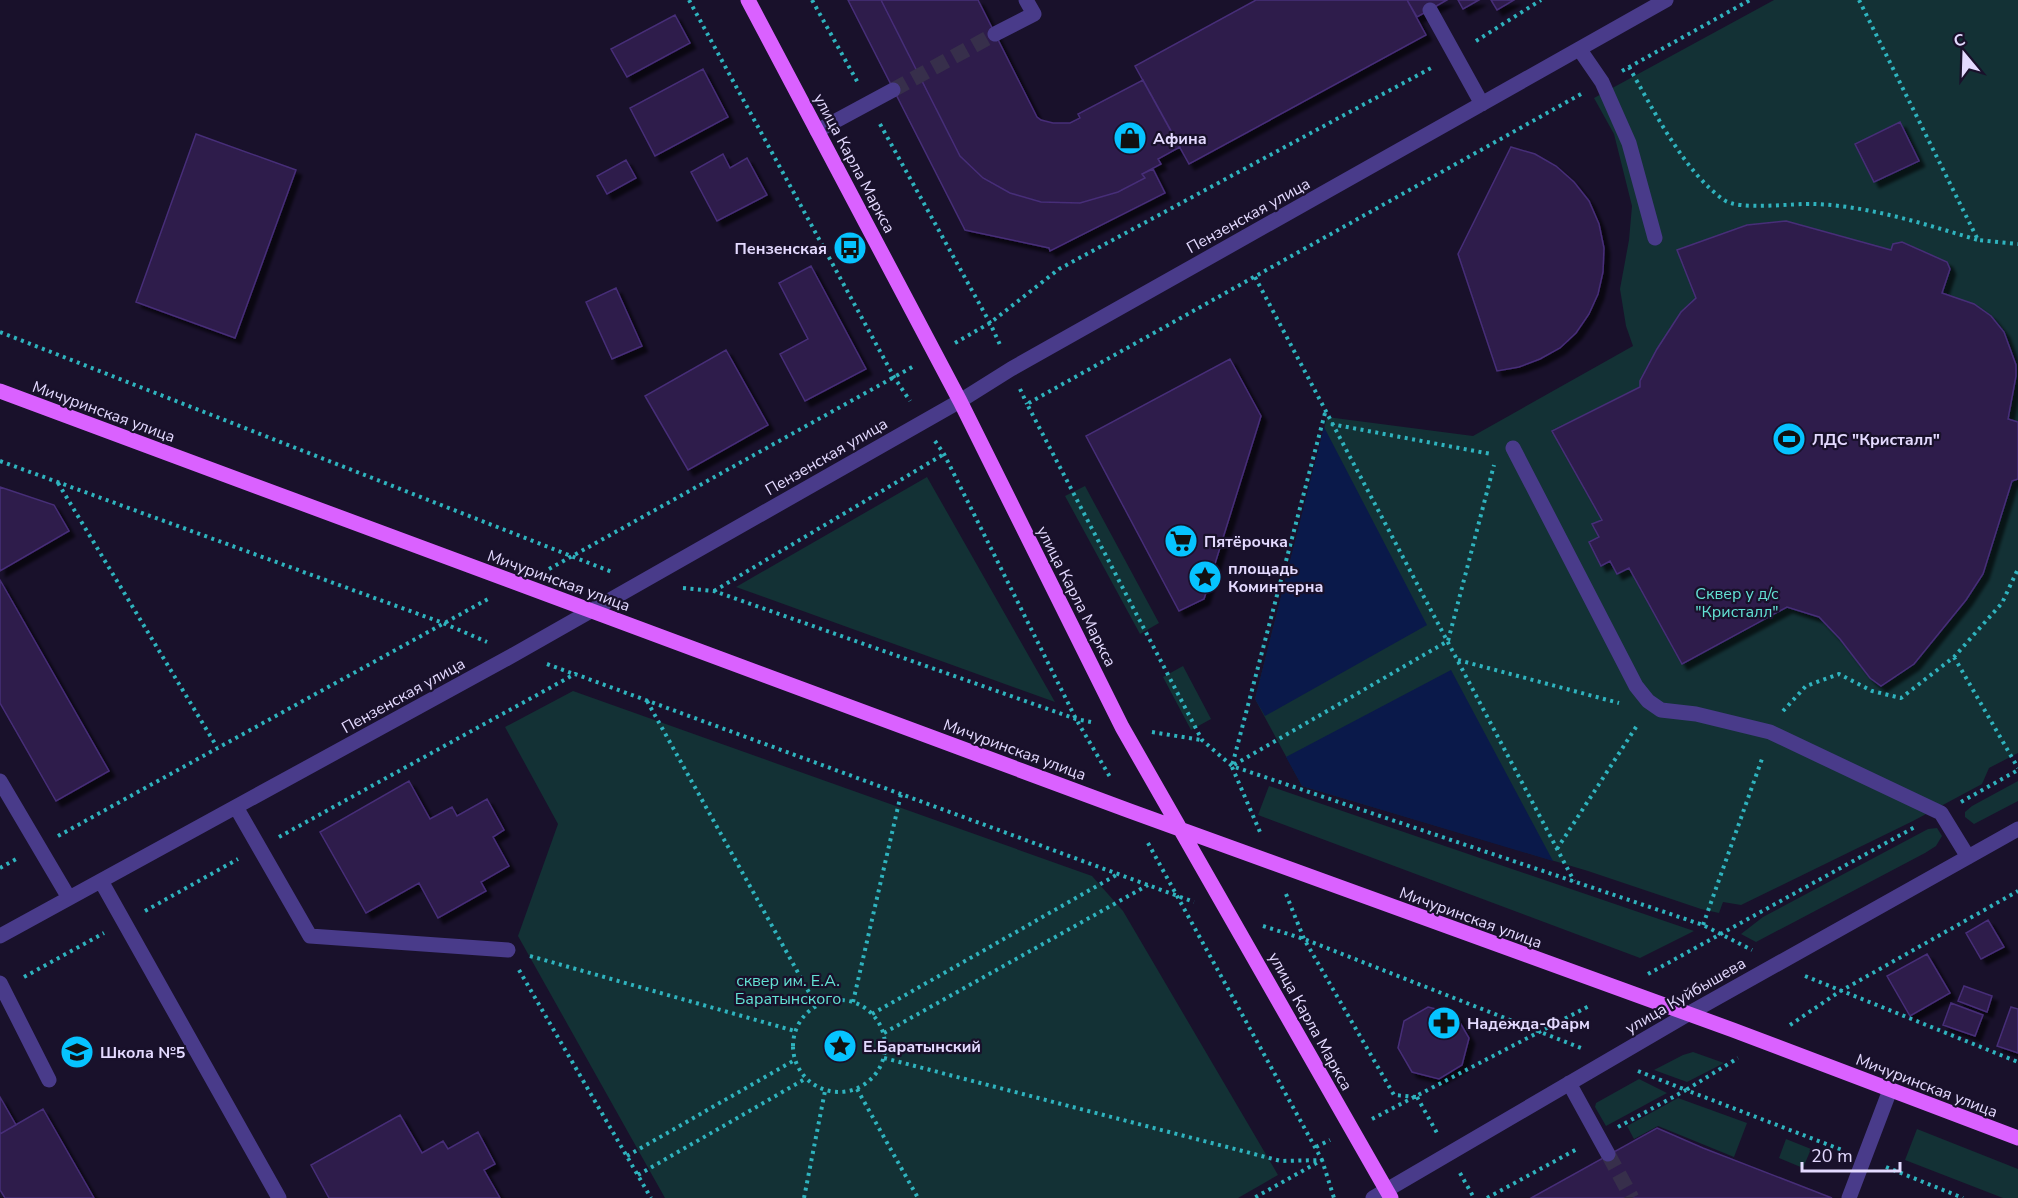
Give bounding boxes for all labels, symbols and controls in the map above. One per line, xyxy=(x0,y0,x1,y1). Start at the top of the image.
north arrow xyxy=(1934,24,1994,84)
text: С xyxy=(1951,29,1968,53)
street label: улица Карла Маркса xyxy=(808,90,900,237)
shop icon: Афина xyxy=(1112,120,1148,156)
place label: Афина xyxy=(1153,128,1207,150)
street label: Пензенская улица xyxy=(1183,173,1314,259)
bus stop icon: Пензенская xyxy=(832,230,868,266)
place label: Пензенская xyxy=(735,238,827,260)
street label: Мичуринская улица xyxy=(29,376,178,448)
street label: Пензенская улица xyxy=(761,413,892,501)
sports icon: ЛДС "Кристалл" xyxy=(1771,421,1807,457)
place label: ЛДС "Кристалл" xyxy=(1812,429,1940,451)
street label: улица Карла Маркса xyxy=(1031,522,1121,671)
supermarket icon: Пятёрочка xyxy=(1163,523,1199,559)
place label: Пятёрочка xyxy=(1204,531,1288,553)
street label: Мичуринская улица xyxy=(484,545,633,617)
place label: площадь Коминтерна xyxy=(1228,558,1323,598)
place icon: площадь Коминтерна xyxy=(1187,559,1223,595)
park label: Сквер у д/с "Кристалл" xyxy=(1695,583,1779,623)
street label: Пензенская улица xyxy=(338,653,469,739)
street label: Мичуринская улица xyxy=(940,714,1089,786)
street label: Мичуринская улица xyxy=(1396,882,1545,954)
street label: улица Карла Маркса xyxy=(1263,948,1357,1095)
street label: улица Куйбышева xyxy=(1621,952,1750,1039)
park label: сквер им. Е.А. Баратынского xyxy=(735,970,841,1010)
pharmacy icon: Надежда-Фарм xyxy=(1426,1005,1462,1041)
place label: Надежда-Фарм xyxy=(1467,1013,1590,1035)
place icon: Е.Баратынский xyxy=(822,1028,858,1064)
school or university icon: Школа №5 xyxy=(59,1034,95,1070)
place label: Е.Баратынский xyxy=(863,1036,981,1058)
place label: Школа №5 xyxy=(100,1042,185,1064)
street label: Мичуринская улица xyxy=(1852,1049,2001,1123)
scale bar xyxy=(1802,1135,1900,1173)
text: 20 m xyxy=(1811,1144,1853,1168)

